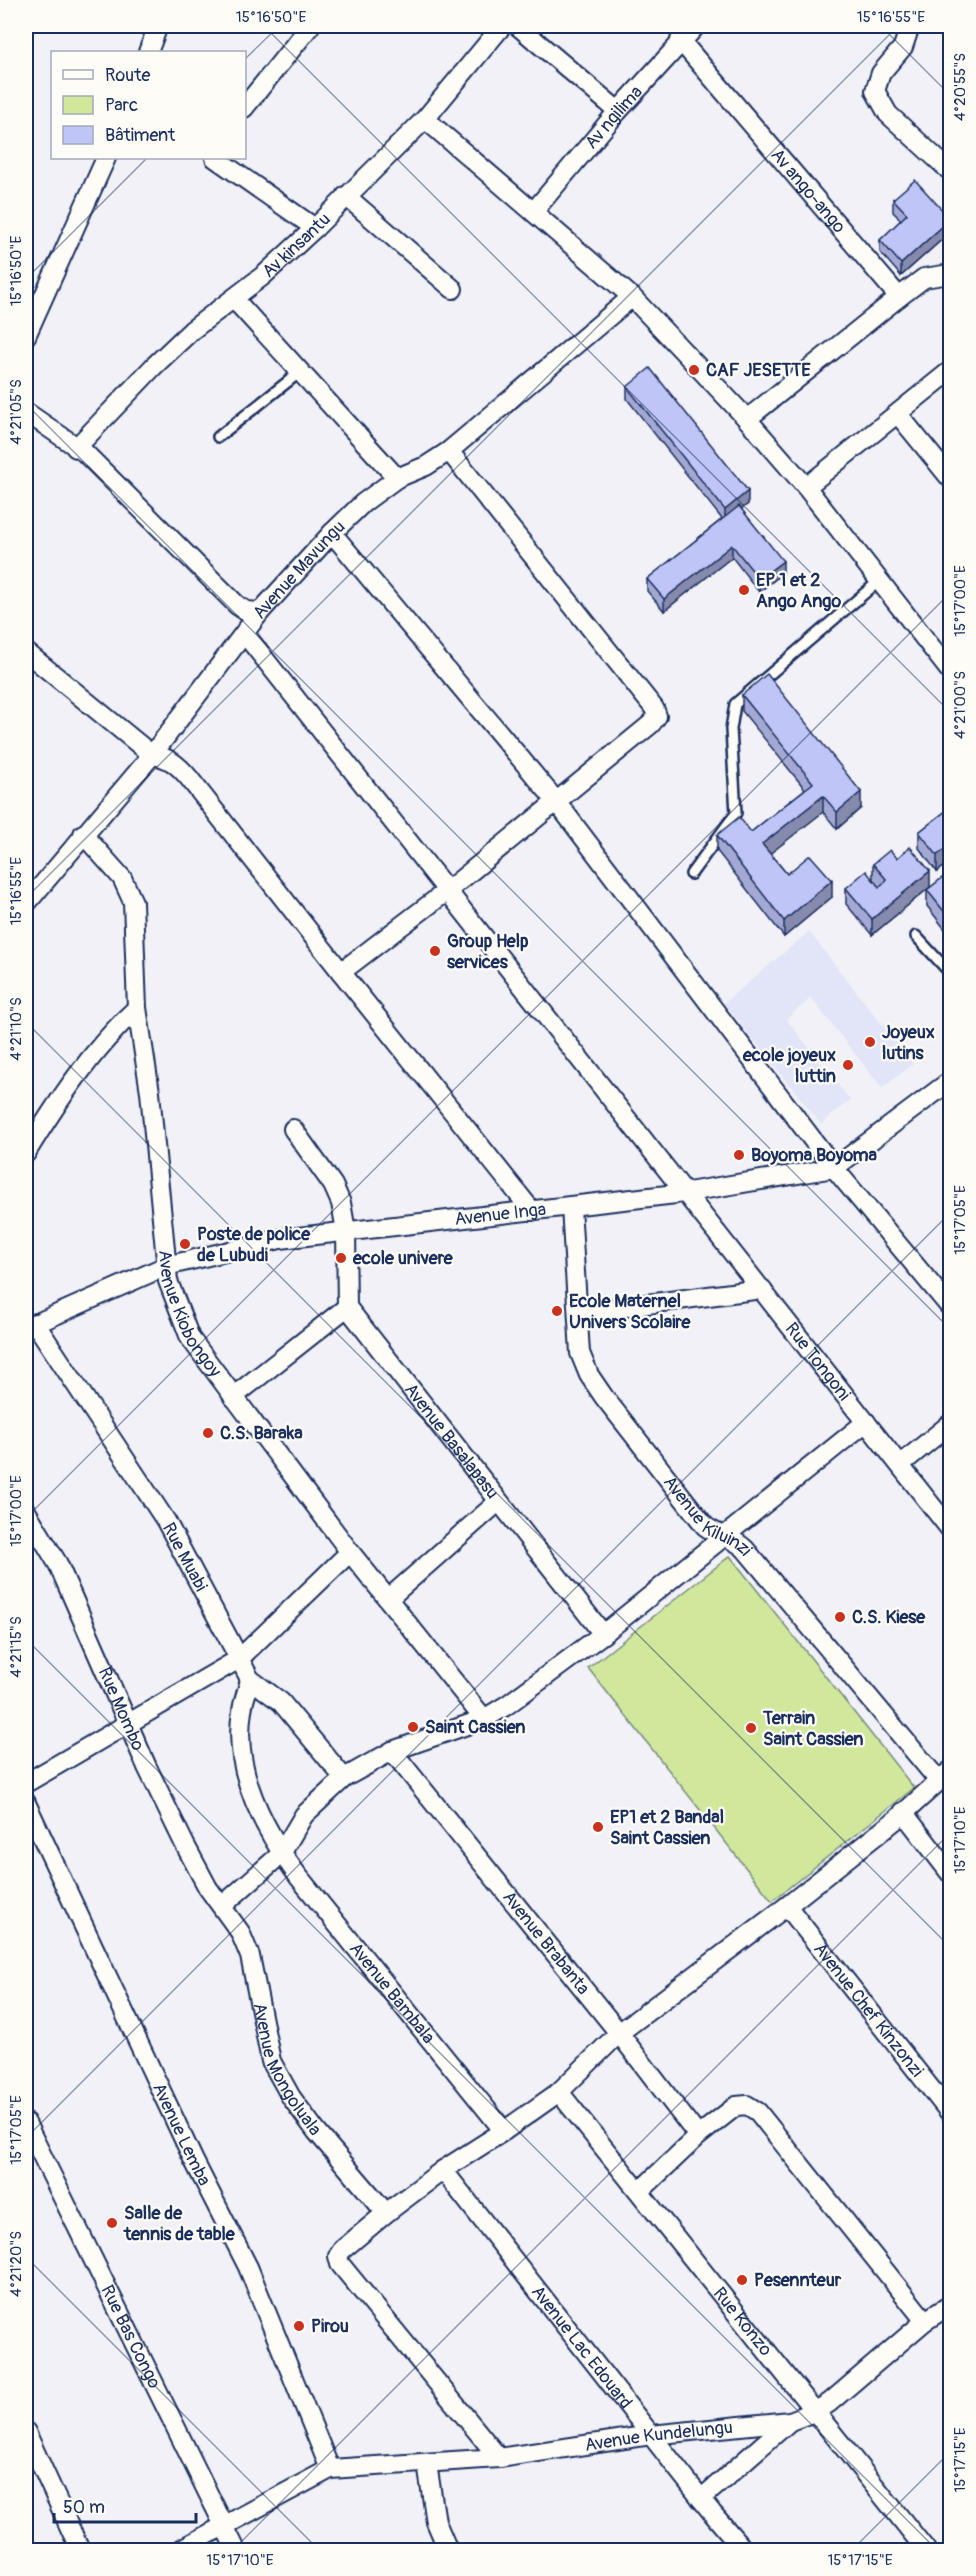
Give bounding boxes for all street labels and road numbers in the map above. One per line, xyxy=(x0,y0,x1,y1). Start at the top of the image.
street label: Av ngilima xyxy=(580,81,648,154)
street label: Av ango-ango xyxy=(766,144,851,238)
street label: Av kinsantu xyxy=(257,208,336,283)
street label: Avenue Mavungu xyxy=(248,515,350,624)
street label: Avenue Inga xyxy=(453,1198,547,1231)
street label: Avenue Kiobongoy xyxy=(153,1249,226,1382)
street label: Rue Tongoni xyxy=(780,1318,855,1405)
street label: Avenue Basalapasu xyxy=(399,1379,504,1504)
street label: Avenue Kiluinzi xyxy=(658,1471,757,1561)
street label: Rue Muabi xyxy=(157,1519,212,1595)
street label: Rue Mombo xyxy=(93,1664,150,1755)
street label: Avenue Brabanta xyxy=(497,1886,595,1999)
street label: Avenue Bambala xyxy=(344,1938,440,2048)
street label: Avenue Chef Kinzonzi xyxy=(808,1938,928,2082)
street label: Avenue Mongoluala xyxy=(248,2001,326,2140)
street label: Avenue Lemba xyxy=(147,2079,216,2190)
street label: Rue Bas Congo xyxy=(95,2281,166,2393)
street label: Avenue Lac Edouard xyxy=(526,2281,637,2414)
street label: Rue Konzo xyxy=(708,2283,777,2361)
street label: Avenue Kundelungu xyxy=(583,2416,734,2457)

